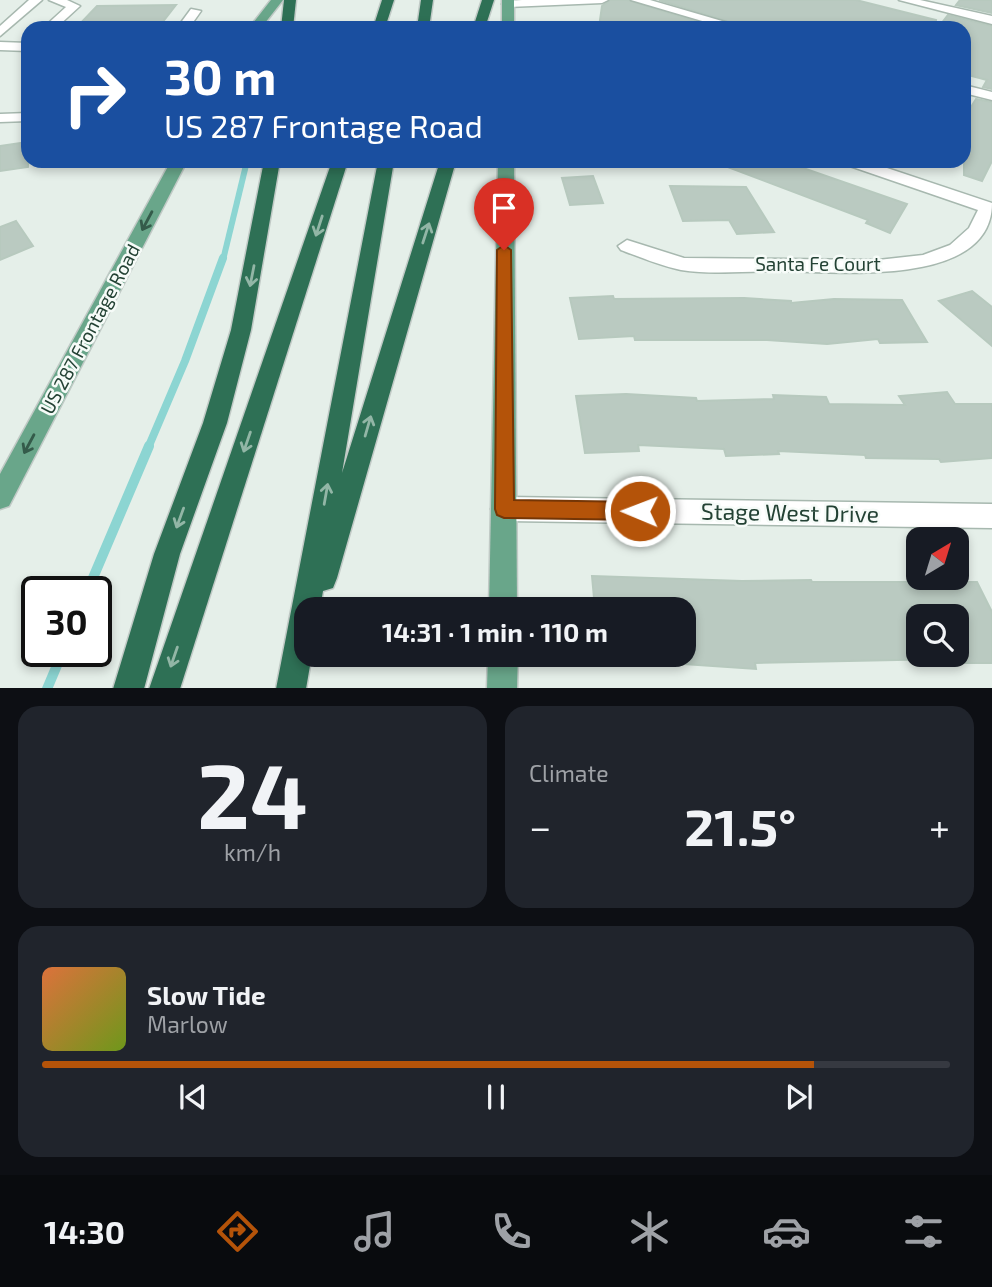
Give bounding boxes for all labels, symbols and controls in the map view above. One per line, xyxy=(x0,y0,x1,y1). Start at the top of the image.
text: 30 m xyxy=(164,46,276,105)
icon: right xyxy=(49,49,140,140)
text: US 287 Frontage Road xyxy=(164,106,483,144)
pin xyxy=(474,178,534,250)
icon: arrive xyxy=(485,189,523,227)
one-way arrow xyxy=(140,210,154,231)
one-way arrow xyxy=(312,215,325,237)
one-way arrow xyxy=(421,222,433,244)
street label: US 287 Frontage Road xyxy=(35,240,144,418)
street label: Santa Fe Court xyxy=(755,252,881,275)
one-way arrow xyxy=(244,264,258,287)
one-way arrow xyxy=(362,415,375,437)
one-way arrow xyxy=(239,430,252,452)
one-way arrow xyxy=(22,433,36,453)
position arrow xyxy=(603,474,677,548)
one-way arrow xyxy=(320,483,333,506)
street label: Stage West Drive xyxy=(701,496,879,528)
one-way arrow xyxy=(173,506,186,528)
north arrow xyxy=(906,527,970,590)
map controls xyxy=(906,527,969,667)
speed limit sign: 30 xyxy=(21,576,112,667)
button: search xyxy=(906,604,969,667)
text: 14:31 · 1 min · 110 m xyxy=(382,616,608,647)
one-way arrow xyxy=(167,646,179,668)
text: 24 xyxy=(197,738,308,847)
text: Climate xyxy=(529,759,609,787)
text: 21.5° xyxy=(684,794,796,856)
text: − xyxy=(529,803,551,849)
text: + xyxy=(929,803,950,849)
text: km/h xyxy=(224,838,281,866)
text: Slow Tide xyxy=(147,979,266,1010)
text: Marlow xyxy=(147,1010,228,1038)
icon: previous xyxy=(174,1078,212,1116)
icon: pause xyxy=(477,1078,515,1116)
icon: next xyxy=(780,1078,818,1116)
icon: directions xyxy=(213,1207,262,1256)
icon: music xyxy=(350,1207,399,1256)
icon: phone xyxy=(487,1207,536,1256)
icon: climate xyxy=(625,1207,674,1256)
icon: car xyxy=(762,1207,811,1256)
icon: filters xyxy=(899,1207,948,1256)
text: 14:30 xyxy=(44,1212,125,1250)

